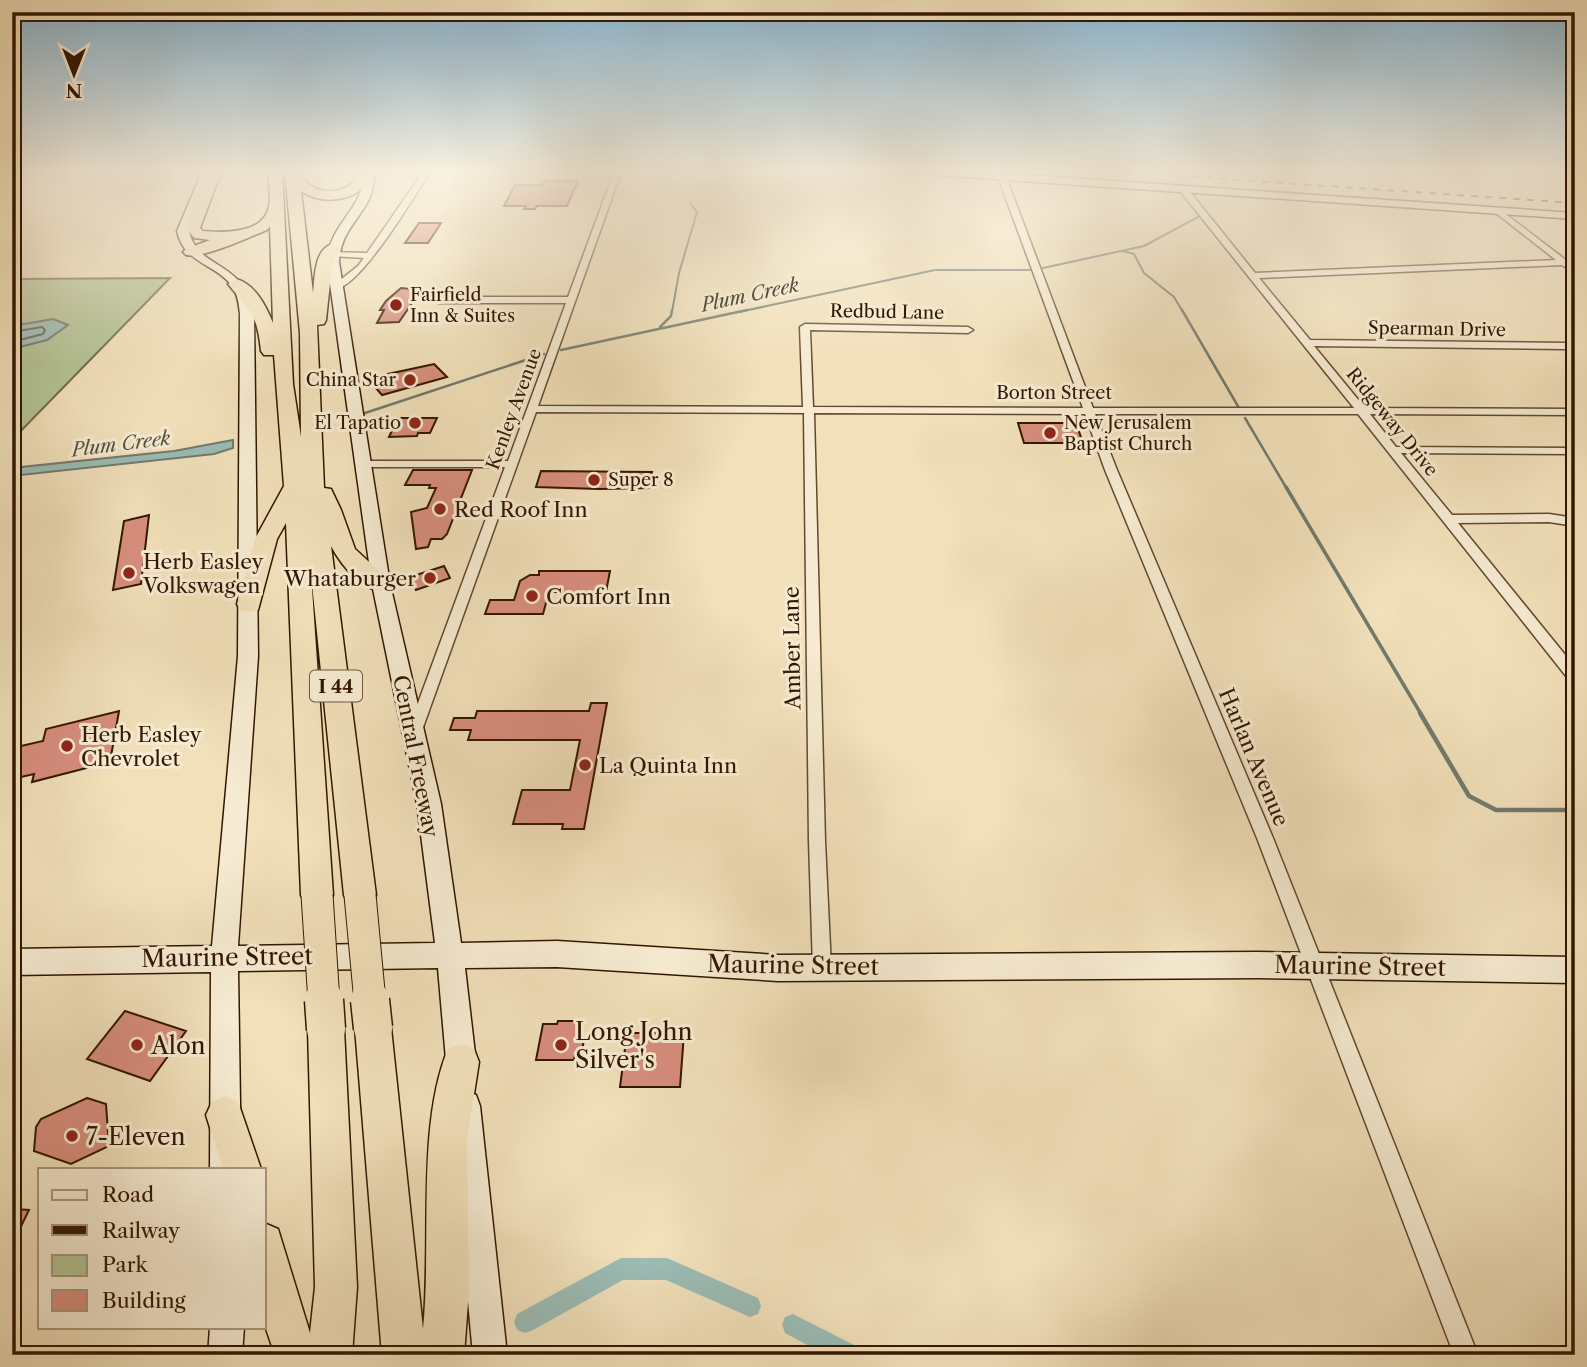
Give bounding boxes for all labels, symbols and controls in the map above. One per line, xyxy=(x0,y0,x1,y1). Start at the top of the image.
north arrow xyxy=(38,38,108,108)
text: N xyxy=(66,79,82,102)
water label: Plum Creek xyxy=(697,273,801,317)
place label: Fairfield Inn & Suites xyxy=(410,284,515,327)
marker: Fairfield Inn & Suites xyxy=(388,297,404,313)
street label: Redbud Lane xyxy=(830,300,944,324)
street label: Spearman Drive xyxy=(1368,317,1506,341)
street label: Kenley Avenue xyxy=(482,345,546,473)
street label: Ridgeway Drive xyxy=(1342,363,1442,481)
place label: China Star xyxy=(306,369,396,391)
marker: China Star xyxy=(402,372,418,388)
street label: Borton Street xyxy=(996,382,1112,404)
place label: El Tapatio xyxy=(314,412,401,434)
place label: New Jerusalem Baptist Church xyxy=(1064,412,1192,455)
marker: El Tapatio xyxy=(407,415,423,431)
marker: New Jerusalem Baptist Church xyxy=(1042,425,1058,441)
water label: Plum Creek xyxy=(68,427,172,462)
place label: Super 8 xyxy=(608,469,674,491)
marker: Super 8 xyxy=(586,472,602,488)
place label: Red Roof Inn xyxy=(454,497,588,522)
marker: Red Roof Inn xyxy=(432,501,448,517)
place label: Herb Easley Volkswagen xyxy=(142,549,264,598)
marker: Herb Easley Volkswagen xyxy=(121,565,137,581)
place label: Whataburger xyxy=(283,566,416,591)
marker: Whataburger xyxy=(422,570,438,586)
place label: Comfort Inn xyxy=(546,584,671,609)
street label: Amber Lane xyxy=(778,586,806,711)
marker: Comfort Inn xyxy=(524,588,540,604)
road number: I 44 xyxy=(310,670,362,702)
street label: Central Freeway xyxy=(388,673,444,839)
street label: Harlan Avenue xyxy=(1214,684,1294,830)
place label: Herb Easley Chevrolet xyxy=(81,722,202,771)
marker: Herb Easley Chevrolet xyxy=(59,738,75,754)
place label: La Quinta Inn xyxy=(599,753,737,778)
marker: La Quinta Inn xyxy=(577,757,593,773)
street label: Maurine Street xyxy=(141,941,314,973)
street label: Maurine Street xyxy=(707,949,880,981)
street label: Maurine Street xyxy=(1274,950,1447,982)
place label: Long John Silver's xyxy=(575,1017,692,1074)
place label: Alon xyxy=(150,1031,206,1060)
marker: Alon xyxy=(129,1037,145,1053)
marker: Long John Silver's xyxy=(553,1037,569,1053)
place label: 7-Eleven xyxy=(86,1122,185,1151)
marker: 7-Eleven xyxy=(64,1128,80,1144)
legend xyxy=(38,1168,266,1328)
text: Road xyxy=(102,1182,154,1207)
text: Railway xyxy=(102,1218,180,1243)
text: Park xyxy=(102,1252,148,1277)
text: Building xyxy=(102,1288,187,1313)

